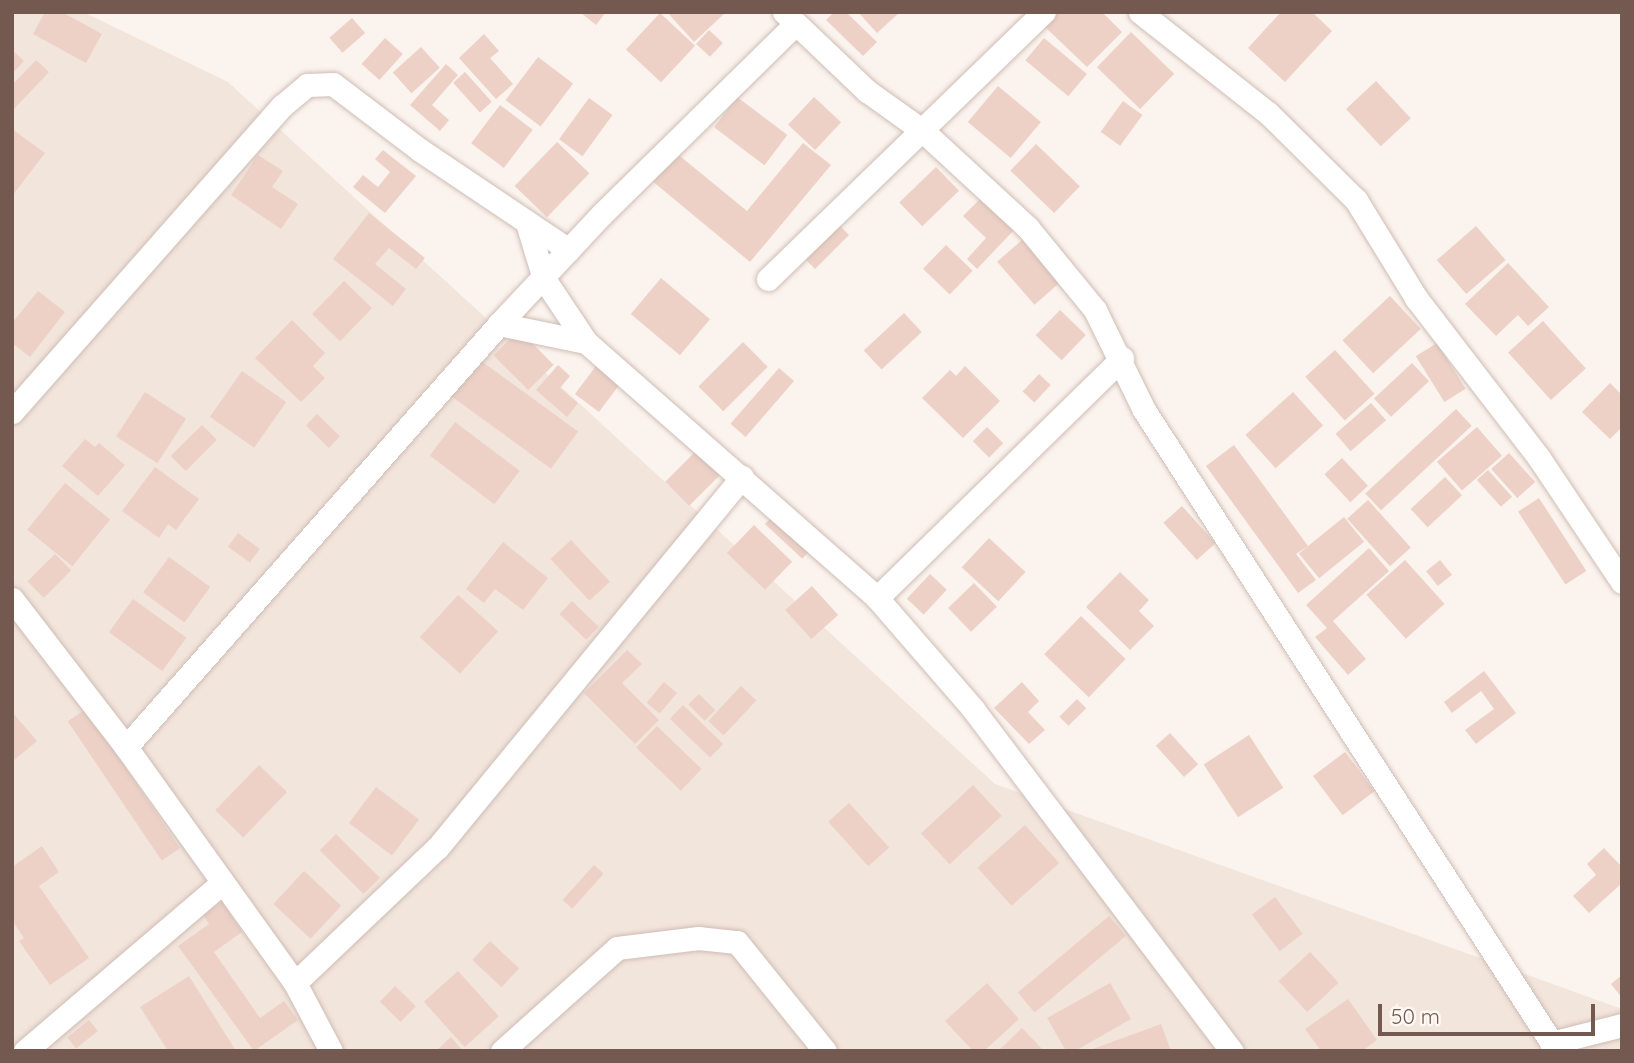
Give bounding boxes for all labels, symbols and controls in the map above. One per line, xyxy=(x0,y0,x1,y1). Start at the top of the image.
scale bar xyxy=(1382,990,1599,1034)
text: 50 m xyxy=(1391,1003,1440,1029)

